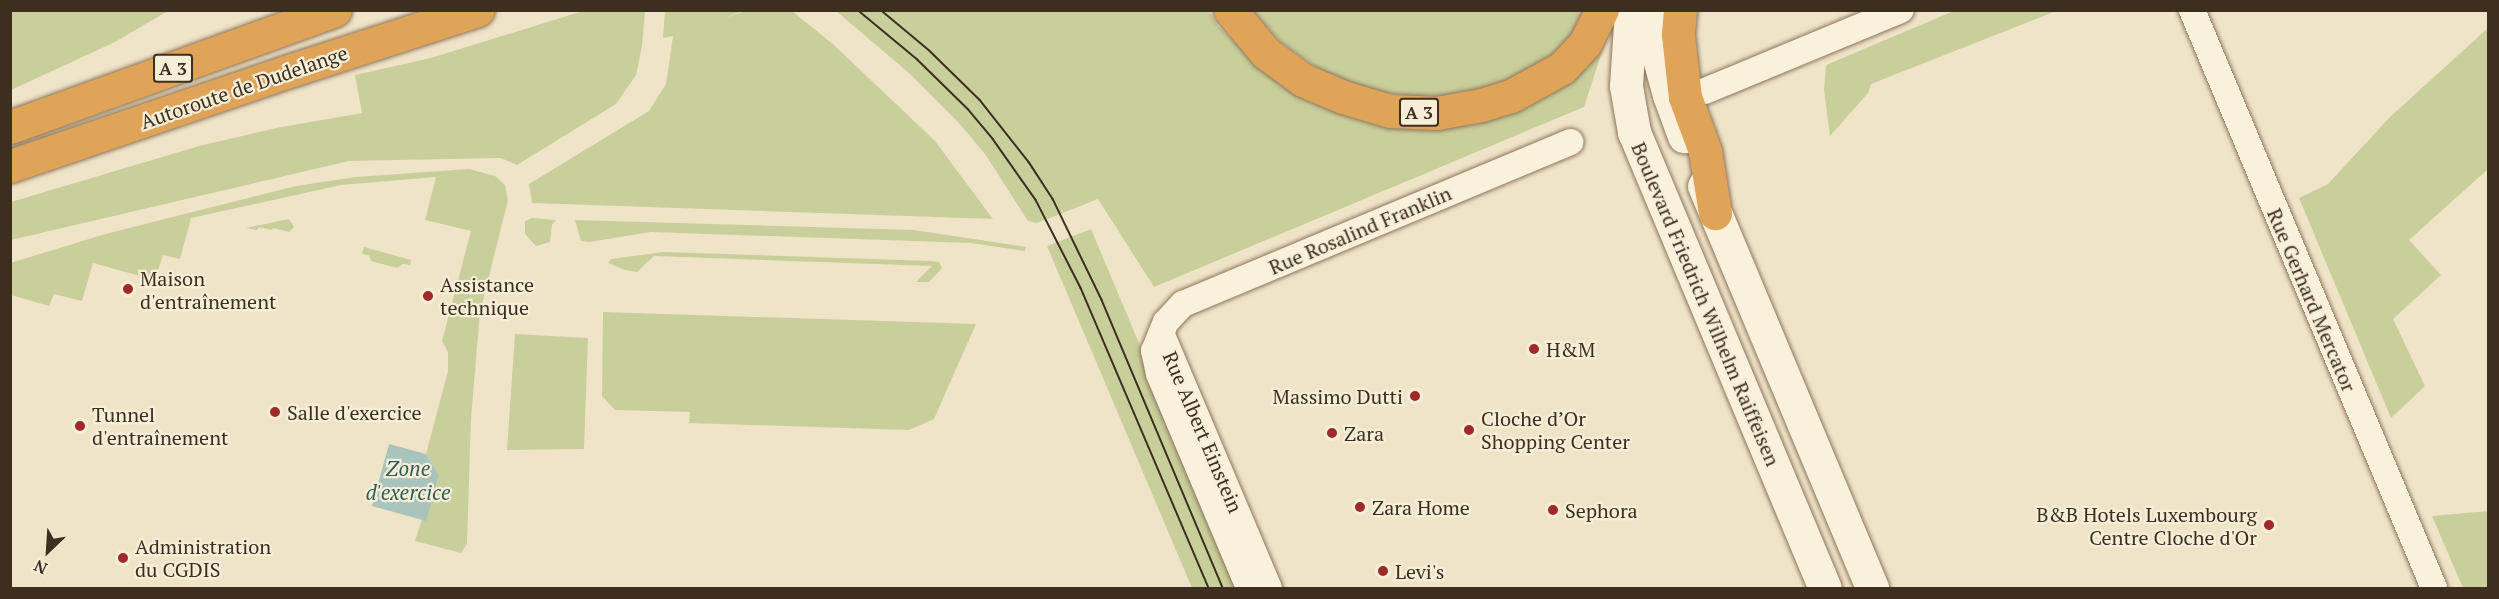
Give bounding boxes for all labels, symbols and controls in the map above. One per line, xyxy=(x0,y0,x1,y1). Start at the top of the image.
street label: Autoroute de Dudelange xyxy=(137,40,351,134)
road number: A 3 xyxy=(152,53,194,83)
road number: A 3 xyxy=(1398,97,1440,127)
street label: Boulevard Friedrich Wilhelm Raiffeisen xyxy=(1627,139,1785,469)
street label: Rue Rosalind Franklin xyxy=(1265,181,1455,279)
street label: Rue Gerhard Mercator xyxy=(2263,205,2361,395)
place label: Maison d'entraînement xyxy=(140,266,276,313)
place label: Assistance technique xyxy=(440,272,534,319)
marker: Maison d'entraînement xyxy=(121,282,135,296)
marker: Assistance technique xyxy=(421,289,435,303)
place label: H&M xyxy=(1546,337,1595,361)
marker: H&M xyxy=(1527,342,1541,356)
street label: Rue Albert Einstein xyxy=(1158,348,1248,516)
place label: Massimo Dutti xyxy=(1273,384,1403,408)
marker: Massimo Dutti xyxy=(1408,389,1422,403)
place label: Salle d'exercice xyxy=(287,400,421,424)
place label: Tunnel d'entraînement xyxy=(92,402,228,449)
marker: Salle d'exercice xyxy=(268,405,282,419)
place label: Cloche d’Or Shopping Center xyxy=(1481,406,1630,453)
marker: Tunnel d'entraînement xyxy=(73,419,87,433)
place label: Zara xyxy=(1344,421,1384,445)
marker: Cloche d’Or Shopping Center xyxy=(1462,423,1476,437)
marker: Zara xyxy=(1325,426,1339,440)
water label: Zone d'exercice xyxy=(365,455,451,505)
place label: Zara Home xyxy=(1372,495,1470,519)
place label: Sephora xyxy=(1565,498,1638,522)
marker: Zara Home xyxy=(1353,500,1367,514)
place label: B&B Hotels Luxembourg Centre Cloche d'Or xyxy=(2036,502,2257,549)
marker: Sephora xyxy=(1546,503,1560,517)
marker: B&B Hotels Luxembourg Centre Cloche d'Or xyxy=(2262,518,2276,532)
north arrow xyxy=(18,521,78,581)
place label: Administration du CGDIS xyxy=(135,534,271,581)
marker: Administration du CGDIS xyxy=(116,551,130,565)
text: N xyxy=(30,555,51,580)
place label: Levi's xyxy=(1395,559,1444,583)
marker: Levi's xyxy=(1376,564,1390,578)

